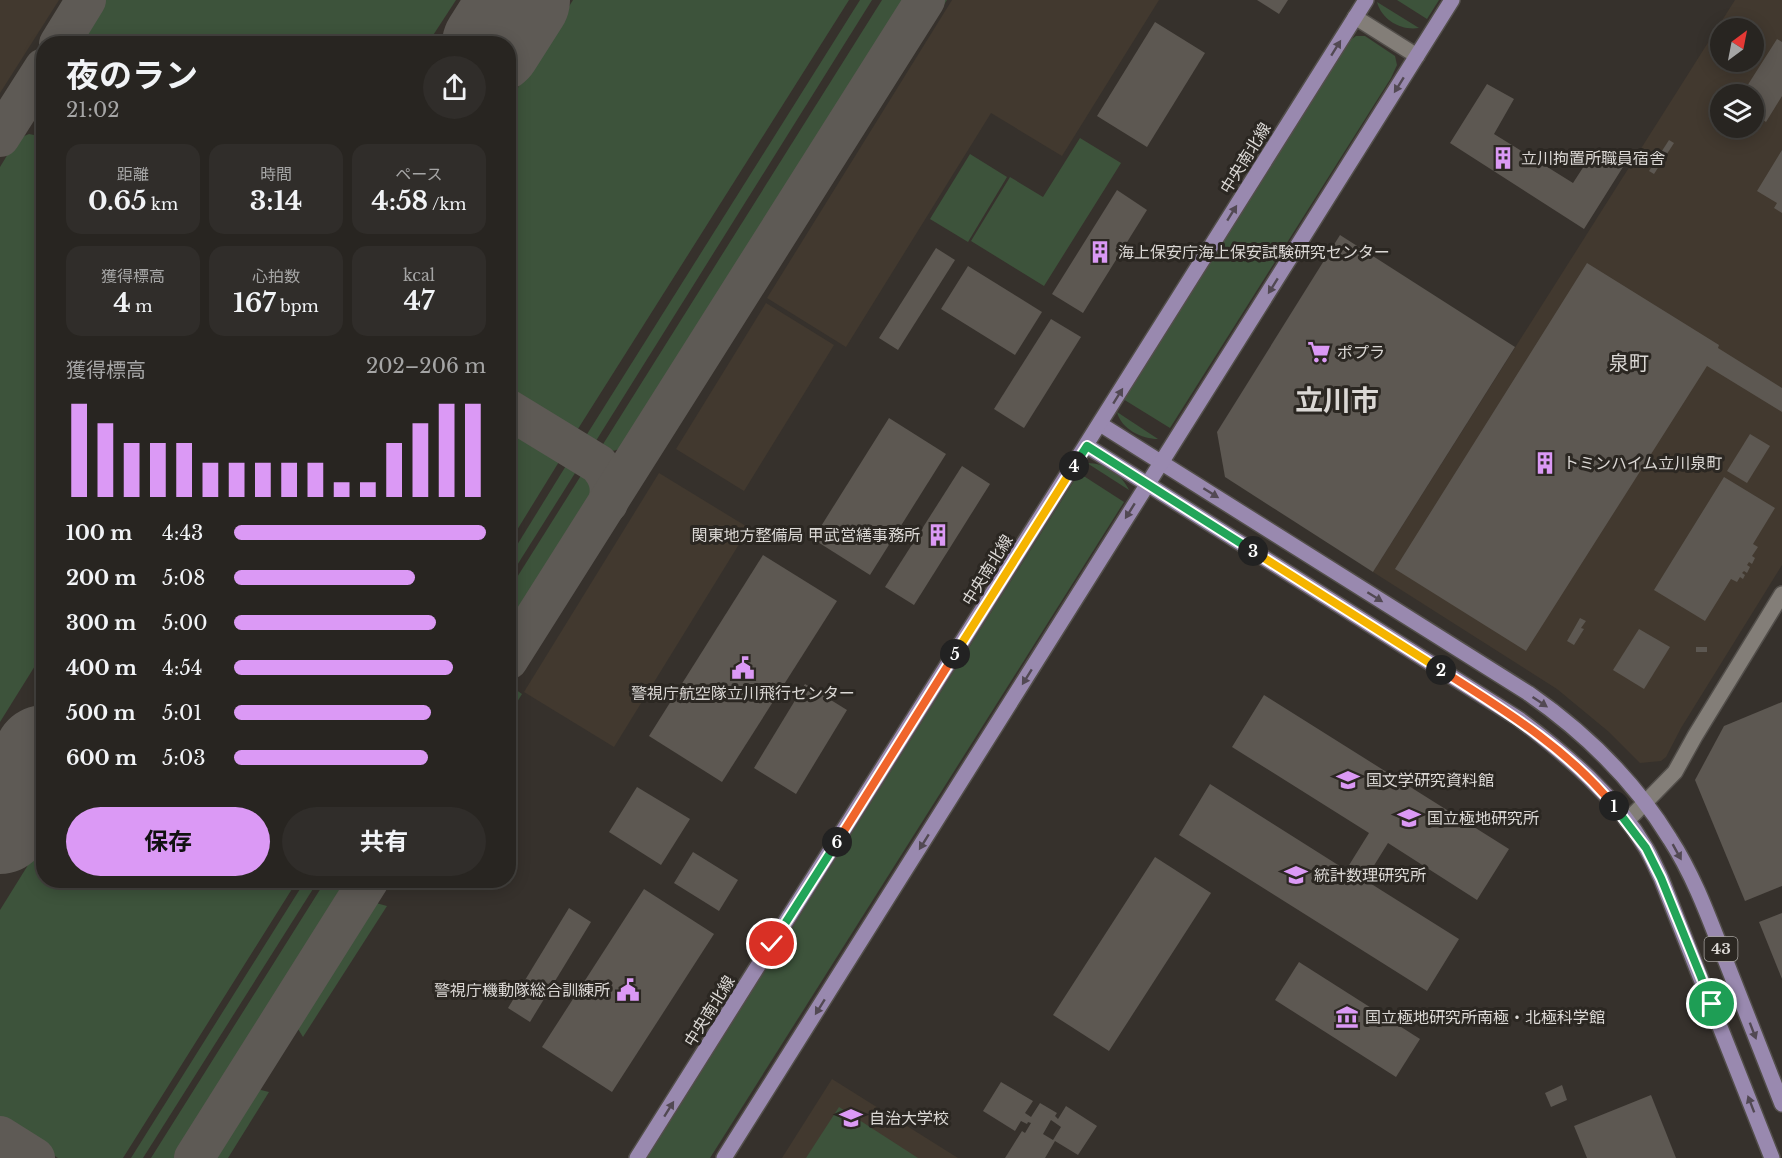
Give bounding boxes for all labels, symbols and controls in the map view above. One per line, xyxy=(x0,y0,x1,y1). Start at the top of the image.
north arrow xyxy=(1710,18,1764,72)
map controls xyxy=(1710,18,1764,138)
one-way arrow xyxy=(1330,40,1341,56)
text: 夜のラン xyxy=(66,55,198,96)
button: share xyxy=(423,56,486,119)
one-way arrow xyxy=(1393,77,1404,93)
button: layers xyxy=(1710,84,1764,138)
text: 21:02 xyxy=(66,98,120,122)
street label: 中央南北線 xyxy=(1215,119,1275,197)
building icon: 立川拘置所職員宿舎 xyxy=(1490,145,1516,171)
place label: 立川拘置所職員宿舎 xyxy=(1521,148,1665,168)
text: 距離 xyxy=(117,164,149,184)
text: 時間 xyxy=(260,164,292,184)
text: ペース xyxy=(395,164,443,184)
text: 0.65 xyxy=(88,185,146,217)
text: 3:14 xyxy=(250,185,302,217)
text: 4:58 xyxy=(372,185,428,217)
text: km xyxy=(146,194,178,214)
text: /km xyxy=(428,194,466,214)
one-way arrow xyxy=(1227,205,1238,221)
building icon: 海上保安庁海上保安試験研究センター xyxy=(1087,239,1113,265)
place label: 海上保安庁海上保安試験研究センター xyxy=(1118,242,1390,262)
text: kcal xyxy=(403,265,435,285)
text: 獲得標高 xyxy=(101,266,165,286)
text: 心拍数 xyxy=(252,266,300,286)
one-way arrow xyxy=(1267,278,1278,294)
text: 47 xyxy=(404,285,434,317)
text: 4 xyxy=(113,287,131,319)
text: 167 xyxy=(233,287,276,319)
text: m xyxy=(131,296,153,316)
text: bpm xyxy=(276,296,319,316)
supermarket icon: ポプラ xyxy=(1306,339,1332,365)
place label: ポプラ xyxy=(1337,342,1385,362)
district label: 泉町 xyxy=(1609,351,1649,375)
text: 202–206 m xyxy=(366,354,486,378)
text: 獲得標高 xyxy=(66,358,146,382)
district label: 立川市 xyxy=(1295,383,1379,418)
one-way arrow xyxy=(1112,388,1123,404)
building icon: トミンハイム立川泉町 xyxy=(1532,450,1558,476)
pin: 4 xyxy=(1059,451,1089,481)
place label: トミンハイム立川泉町 xyxy=(1563,453,1722,473)
text: 4 xyxy=(1069,456,1079,476)
one-way arrow xyxy=(1202,487,1219,498)
one-way arrow xyxy=(1125,503,1136,519)
text: 100 m xyxy=(66,521,132,545)
text: 4:43 xyxy=(162,521,203,545)
building icon: 関東地方整備局 甲武営繕事務所 xyxy=(925,522,951,548)
place label: 関東地方整備局 甲武営繕事務所 xyxy=(691,525,920,545)
street label: 中央南北線 xyxy=(957,531,1017,609)
pin: 3 xyxy=(1238,536,1268,566)
text: 3 xyxy=(1248,541,1258,561)
text: 200 m xyxy=(66,566,137,590)
text: 5:08 xyxy=(162,566,205,590)
one-way arrow xyxy=(1367,591,1383,602)
text: 300 m xyxy=(66,611,136,635)
text: 5:00 xyxy=(162,611,208,635)
pin: 5 xyxy=(940,639,970,669)
text: 5 xyxy=(950,644,960,664)
public building icon: 警視庁航空隊立川飛行センター xyxy=(730,655,756,681)
pin: 2 xyxy=(1426,655,1456,685)
text: 400 m xyxy=(66,656,137,680)
text: 4:54 xyxy=(162,656,202,680)
text: 2 xyxy=(1436,660,1446,680)
one-way arrow xyxy=(1022,669,1033,685)
place label: 警視庁航空隊立川飛行センター xyxy=(631,683,855,703)
one-way arrow xyxy=(1532,696,1548,707)
text: 500 m xyxy=(66,701,136,725)
text: 5:01 xyxy=(162,701,202,725)
text: 600 m xyxy=(66,746,137,770)
text: 5:03 xyxy=(162,746,206,770)
school or university icon: 国文学研究資料館 xyxy=(1335,767,1361,793)
place label: 国文学研究資料館 xyxy=(1366,770,1494,790)
pin: 1 xyxy=(1599,791,1629,821)
text: 1 xyxy=(1611,796,1617,816)
school or university icon: 国立極地研究所 xyxy=(1396,805,1422,831)
button: 保存 xyxy=(66,807,270,876)
button: 共有 xyxy=(282,807,486,876)
place label: 国立極地研究所 xyxy=(1427,808,1539,828)
pin: 6 xyxy=(822,827,852,857)
text: 6 xyxy=(832,832,842,852)
one-way arrow xyxy=(918,834,929,850)
one-way arrow xyxy=(1672,843,1682,860)
school or university icon: 統計数理研究所 xyxy=(1283,862,1309,888)
place label: 統計数理研究所 xyxy=(1314,865,1426,885)
pin xyxy=(746,918,797,969)
icon: check xyxy=(755,927,788,960)
road number: 43 xyxy=(1704,937,1738,961)
street label: 中央南北線 xyxy=(679,972,739,1050)
public building icon: 警視庁機動隊総合訓練所 xyxy=(615,977,641,1003)
pin xyxy=(1686,978,1737,1029)
place label: 警視庁機動隊総合訓練所 xyxy=(434,980,610,1000)
icon: arrive xyxy=(1695,987,1728,1020)
one-way arrow xyxy=(814,999,825,1015)
museum icon: 国立極地研究所南極・北極科学館 xyxy=(1334,1004,1360,1030)
place label: 国立極地研究所南極・北極科学館 xyxy=(1365,1007,1605,1027)
one-way arrow xyxy=(1749,1022,1759,1040)
one-way arrow xyxy=(1746,1094,1756,1112)
one-way arrow xyxy=(663,1100,674,1117)
school or university icon: 自治大学校 xyxy=(838,1105,864,1131)
place label: 自治大学校 xyxy=(869,1108,949,1128)

